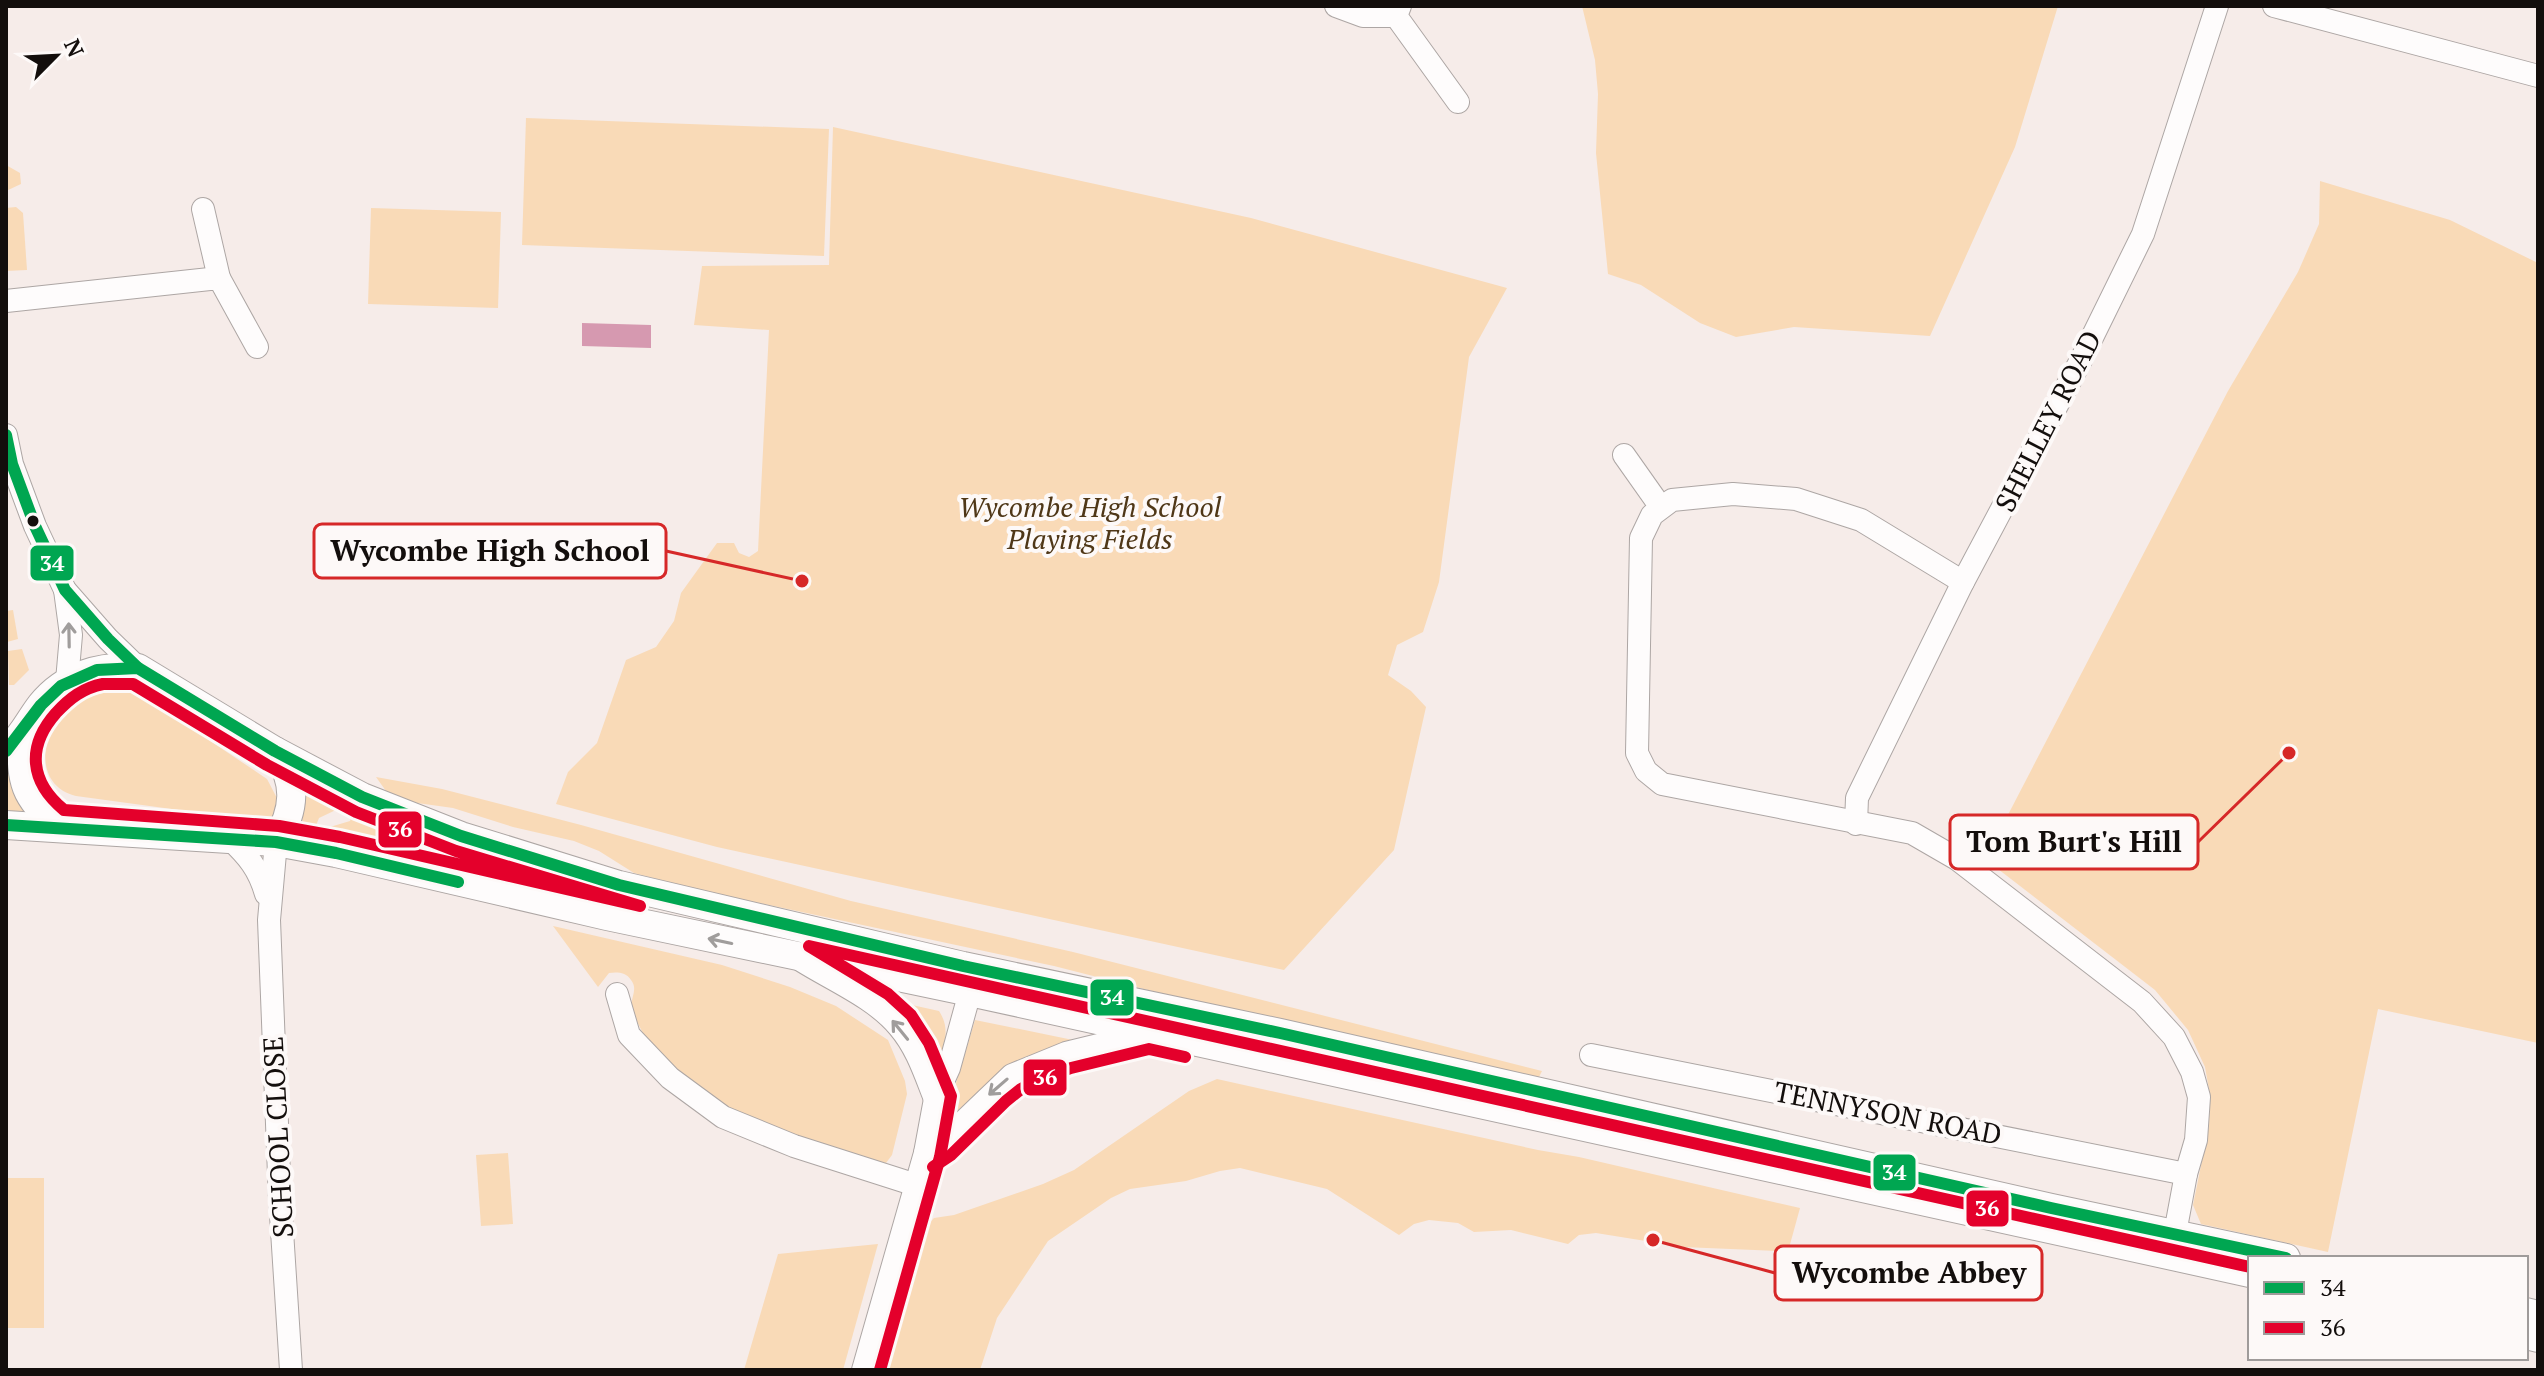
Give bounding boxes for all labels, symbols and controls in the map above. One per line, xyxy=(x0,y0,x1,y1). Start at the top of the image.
north arrow xyxy=(16,16,96,96)
text: N xyxy=(58,34,91,61)
street label: SHELLEY ROAD xyxy=(1986,324,2109,518)
park label: Wycombe High School Playing Fields xyxy=(959,488,1222,557)
unlabelled marker xyxy=(25,513,41,529)
callout: Wycombe High School xyxy=(314,524,666,578)
text: Wycombe High School xyxy=(330,530,650,570)
line badge: 34 xyxy=(29,544,75,582)
text: 34 xyxy=(40,548,65,577)
one-way arrow xyxy=(62,622,77,649)
line badge: 36 xyxy=(377,810,423,849)
text: 36 xyxy=(388,814,412,843)
callout: Tom Burt's Hill xyxy=(1950,815,2198,869)
text: Tom Burt's Hill xyxy=(1966,821,2182,861)
one-way arrow xyxy=(707,933,733,948)
line badge: 34 xyxy=(1089,978,1135,1017)
text: 34 xyxy=(1100,982,1125,1011)
one-way arrow xyxy=(891,1020,909,1041)
street label: SCHOOL CLOSE xyxy=(254,1035,301,1239)
line badge: 36 xyxy=(1022,1058,1068,1097)
text: 36 xyxy=(1033,1062,1057,1091)
street label: TENNYSON ROAD xyxy=(1771,1072,2005,1153)
one-way arrow xyxy=(989,1078,1009,1096)
line badge: 34 xyxy=(1872,1153,1917,1192)
text: 34 xyxy=(1882,1157,1907,1186)
line badge: 36 xyxy=(1965,1189,2010,1228)
text: 36 xyxy=(1975,1193,1999,1222)
callout: Wycombe Abbey xyxy=(1775,1246,2042,1300)
text: Wycombe Abbey xyxy=(1792,1252,2027,1292)
legend xyxy=(2248,1256,2528,1360)
text: 34 xyxy=(2320,1271,2346,1303)
text: 36 xyxy=(2320,1311,2346,1343)

